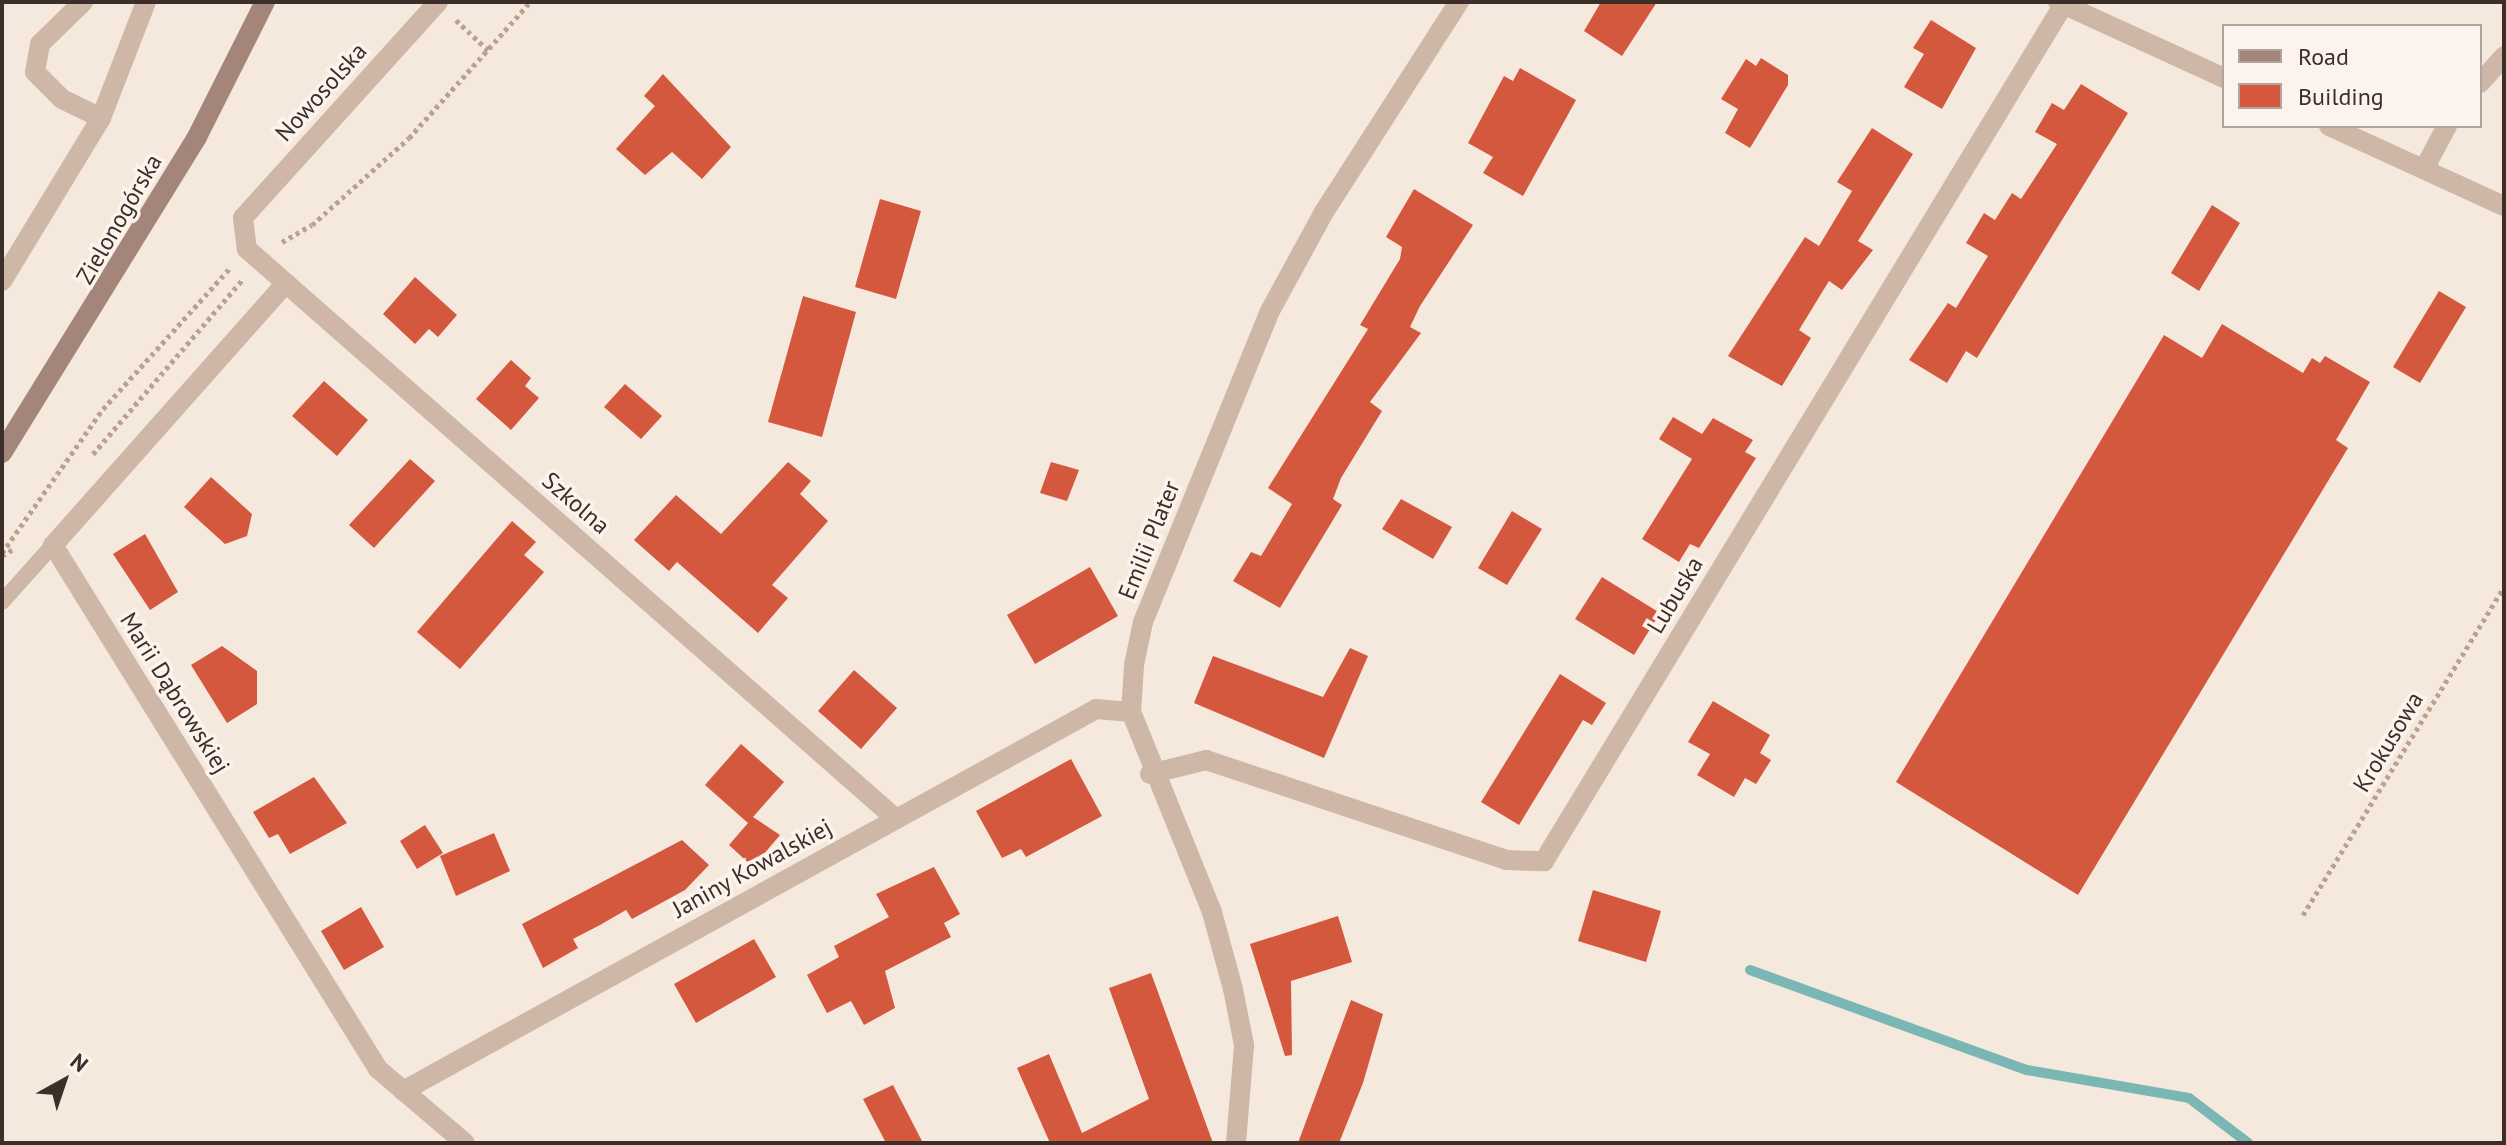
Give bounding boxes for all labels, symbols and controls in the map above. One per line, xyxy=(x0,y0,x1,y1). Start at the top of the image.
legend xyxy=(2222,24,2482,128)
street label: Nowosolska xyxy=(269,37,373,147)
text: Road xyxy=(2298,41,2349,72)
text: Building xyxy=(2298,81,2384,112)
street label: Zielonogórska xyxy=(70,149,168,289)
street label: Szkolna xyxy=(537,466,615,540)
street label: Emilii Plater xyxy=(1112,476,1186,604)
street label: Lubuska xyxy=(1641,551,1709,639)
street label: Marii Dąbrowskiej xyxy=(114,607,236,779)
street label: Krokusowa xyxy=(2347,687,2429,797)
street label: Janiny Kowalskiej xyxy=(667,812,837,924)
north arrow xyxy=(24,1041,104,1121)
text: N xyxy=(65,1047,94,1078)

